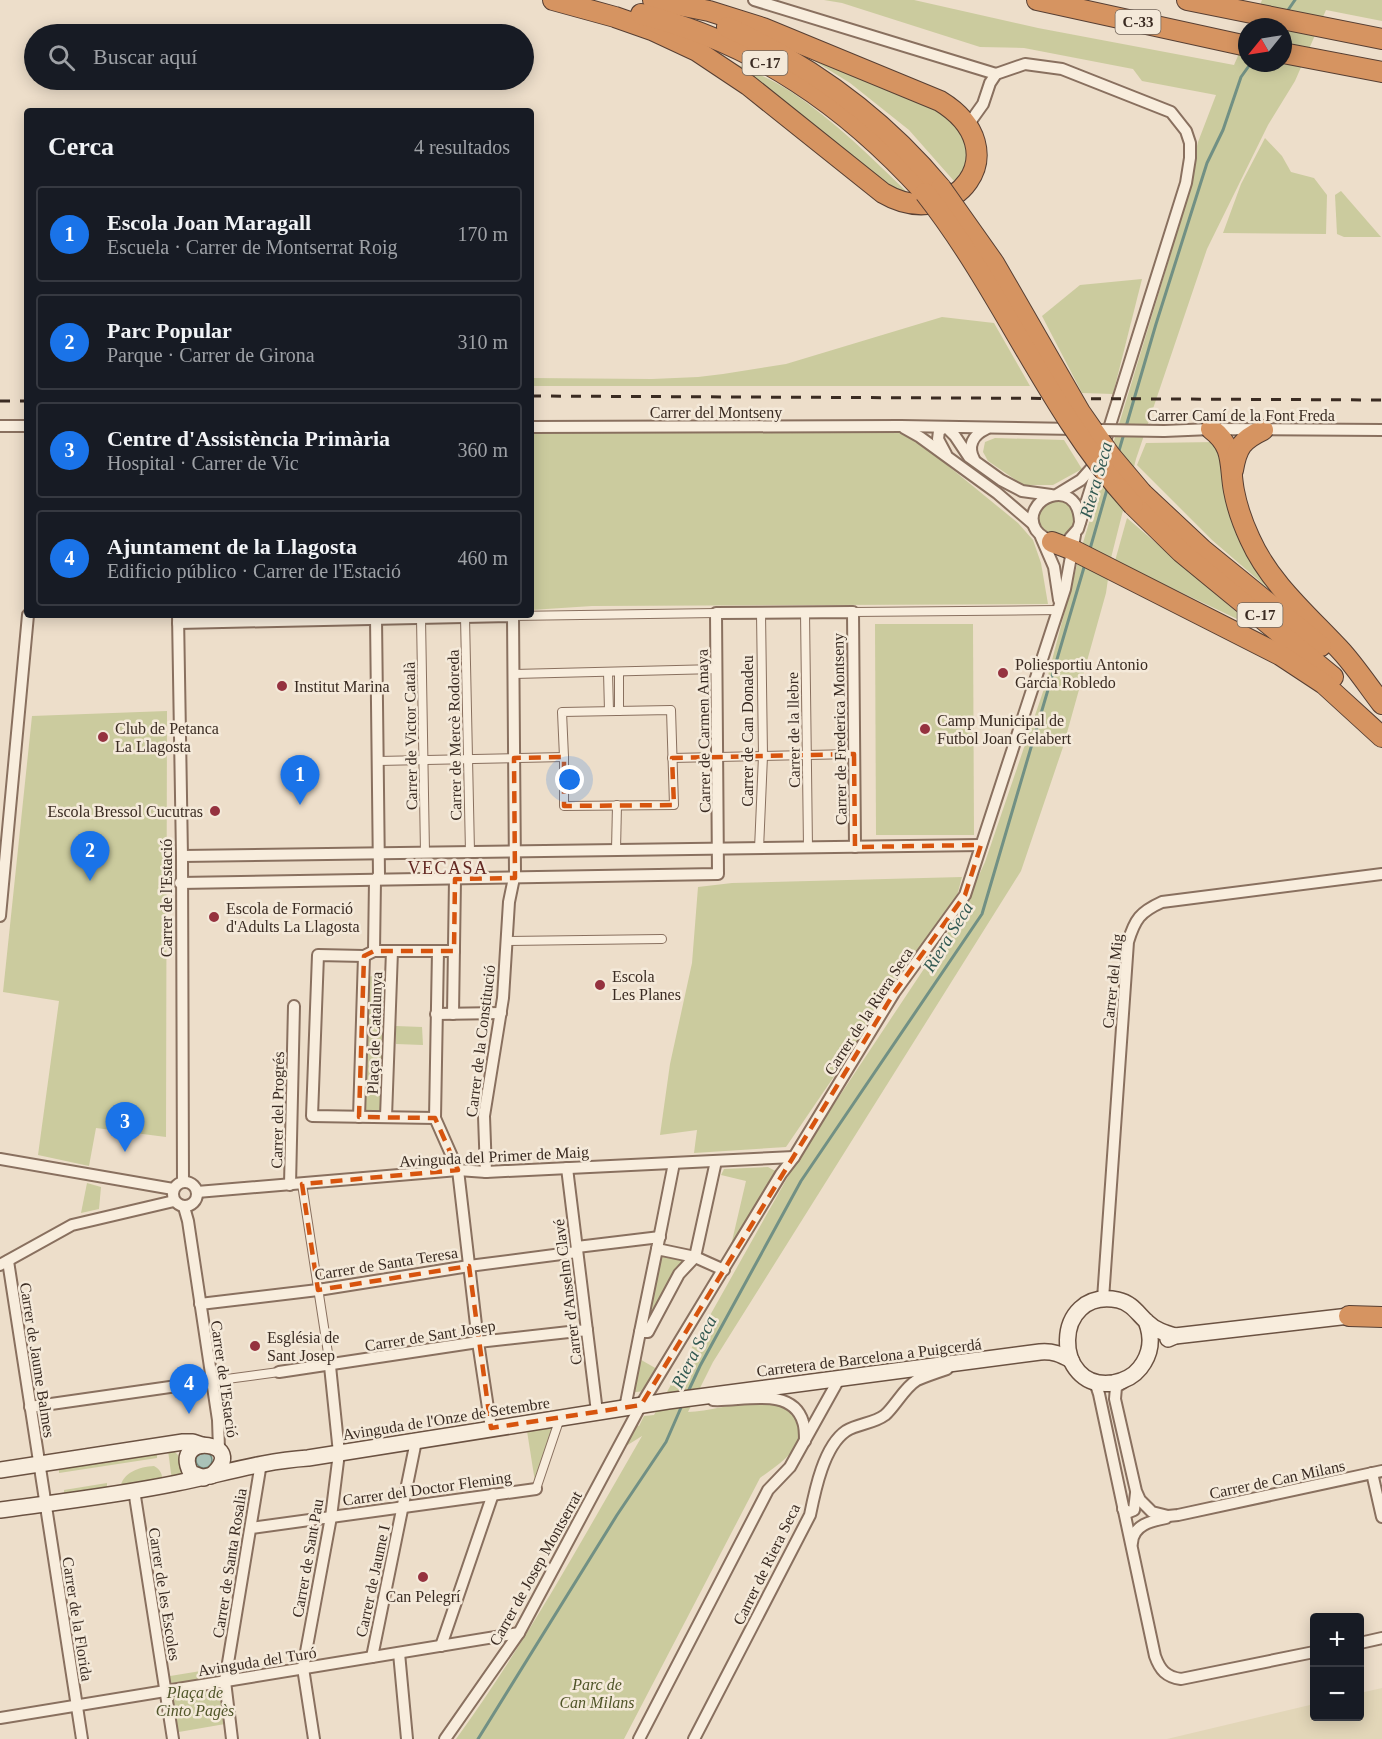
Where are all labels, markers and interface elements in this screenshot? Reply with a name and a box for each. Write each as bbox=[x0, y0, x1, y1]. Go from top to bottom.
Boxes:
road number: C-33 bbox=[1116, 10, 1160, 34]
north arrow bbox=[1238, 18, 1292, 72]
search box bbox=[24, 24, 534, 90]
icon: search bbox=[45, 41, 78, 74]
text: Buscar aquí bbox=[93, 44, 197, 69]
road number: C-17 bbox=[742, 51, 788, 75]
text: Cerca bbox=[48, 132, 114, 161]
text: 4 resultados bbox=[414, 136, 510, 158]
text: Escola Joan Maragall bbox=[107, 210, 311, 235]
text: 1 bbox=[65, 223, 75, 245]
text: 170 m bbox=[457, 223, 508, 245]
text: Escuela · Carrer de Montserrat Roig bbox=[107, 236, 397, 258]
text: Parc Popular bbox=[107, 318, 232, 343]
text: 2 bbox=[65, 331, 75, 353]
text: 310 m bbox=[457, 331, 508, 353]
text: Parque · Carrer de Girona bbox=[107, 344, 315, 366]
street label: Carrer del Montseny bbox=[650, 404, 782, 422]
street label: Carrer Camí de la Font Freda bbox=[1147, 407, 1335, 424]
text: Centre d'Assistència Primària bbox=[107, 426, 390, 451]
text: 3 bbox=[65, 439, 75, 461]
text: 360 m bbox=[457, 439, 508, 461]
water label: Riera Seca bbox=[1075, 440, 1116, 521]
text: Hospital · Carrer de Vic bbox=[107, 452, 299, 474]
text: Ajuntament de la Llagosta bbox=[107, 534, 357, 559]
text: 4 bbox=[65, 547, 75, 569]
text: 460 m bbox=[457, 547, 508, 569]
text: Edificio público · Carrer de l'Estació bbox=[107, 560, 401, 582]
road number: C-17 bbox=[1238, 603, 1282, 627]
street label: Carrer de Frederica Montseny bbox=[829, 633, 851, 825]
street label: Carrer de Mercè Rodoreda bbox=[445, 649, 464, 821]
street label: Carrer de Carmen Amaya bbox=[694, 649, 714, 813]
street label: Carrer de Can Donadeu bbox=[739, 655, 756, 807]
place label: Poliesportiu Antonio Garcia Robledo bbox=[1015, 656, 1148, 691]
street label: Carrer de Victor Català bbox=[401, 662, 420, 810]
marker: Poliesportiu Antonio Garcia Robledo bbox=[996, 666, 1010, 680]
street label: Carrer de la llebre bbox=[784, 672, 803, 788]
place label: Institut Marina bbox=[294, 678, 390, 695]
marker: Institut Marina bbox=[275, 679, 289, 693]
place label: Camp Municipal de Futbol Joan Gelabert bbox=[937, 712, 1072, 747]
place label: Club de Petanca La Llagosta bbox=[115, 720, 219, 756]
marker: Camp Municipal de Futbol Joan Gelabert bbox=[918, 722, 932, 736]
marker: Club de Petanca La Llagosta bbox=[96, 730, 110, 744]
pin: 1 bbox=[280, 756, 320, 805]
your location bbox=[555, 765, 584, 794]
place label: Escola Bressol Cucutras bbox=[47, 803, 203, 820]
marker: Escola Bressol Cucutras bbox=[208, 804, 222, 818]
pin: 2 bbox=[70, 832, 110, 881]
street label: Carrer de l'Estació bbox=[158, 839, 175, 957]
district label: VECASA bbox=[407, 858, 489, 878]
water label: Riera Seca bbox=[918, 898, 977, 976]
place label: Escola de Formació d'Adults La Llagosta bbox=[226, 900, 360, 936]
marker: Escola de Formació d'Adults La Llagosta bbox=[207, 910, 221, 924]
street label: Carrer del Mig bbox=[1099, 933, 1127, 1029]
street label: Carrer de la Riera Seca bbox=[821, 944, 916, 1078]
street label: Carrer de la Constitució bbox=[463, 964, 498, 1118]
place label: Escola Les Planes bbox=[612, 968, 681, 1003]
street label: Plaça de Catalunya bbox=[364, 971, 386, 1095]
marker: Escola Les Planes bbox=[593, 978, 607, 992]
street label: Carrer del Progrés bbox=[268, 1051, 288, 1169]
pin: 3 bbox=[106, 1102, 144, 1152]
street label: Avinguda del Primer de Maig bbox=[399, 1143, 589, 1171]
street label: Carrer d'Anselm Clavé bbox=[550, 1218, 585, 1366]
street label: Carrer de Santa Teresa bbox=[313, 1244, 459, 1283]
street label: Carrer de Jaume Balmes bbox=[17, 1281, 58, 1439]
water label: Riera Seca bbox=[667, 1313, 721, 1392]
street label: Carrer de Sant Josep bbox=[364, 1317, 497, 1355]
street label: Carrer de l'Estació bbox=[208, 1319, 241, 1439]
place label: Església de Sant Josep bbox=[267, 1329, 339, 1365]
street label: Carretera de Barcelona a Puigcerdá bbox=[756, 1335, 983, 1381]
marker: Església de Sant Josep bbox=[248, 1339, 262, 1353]
pin: 4 bbox=[170, 1364, 208, 1414]
street label: Avinguda de l'Onze de Setembre bbox=[341, 1394, 551, 1444]
street label: Carrer de Can Milans bbox=[1208, 1457, 1346, 1502]
street label: Carrer del Doctor Fleming bbox=[342, 1468, 513, 1510]
street label: Carrer de Santa Rosalia bbox=[209, 1487, 250, 1639]
street label: Carrer de Josep Montserrat bbox=[486, 1488, 586, 1649]
street label: Carrer de Sant Pau bbox=[289, 1497, 326, 1619]
street label: Carrer de Riera Seca bbox=[730, 1501, 803, 1628]
street label: Carrer de Jaume I bbox=[352, 1523, 393, 1639]
street label: Carrer de les Escoles bbox=[146, 1526, 183, 1662]
street label: Carrer de la Florida bbox=[59, 1556, 96, 1683]
marker: Can Pelegrí bbox=[416, 1570, 430, 1584]
place label: Can Pelegrí bbox=[385, 1588, 461, 1606]
map controls bbox=[1310, 1613, 1364, 1721]
button: + bbox=[1310, 1613, 1364, 1667]
street label: Avinguda del Turó bbox=[197, 1644, 318, 1680]
button: − bbox=[1310, 1667, 1364, 1721]
park label: Parc de Can Milans bbox=[559, 1676, 635, 1711]
park label: Plaça de Cinto Pagès bbox=[156, 1684, 234, 1720]

